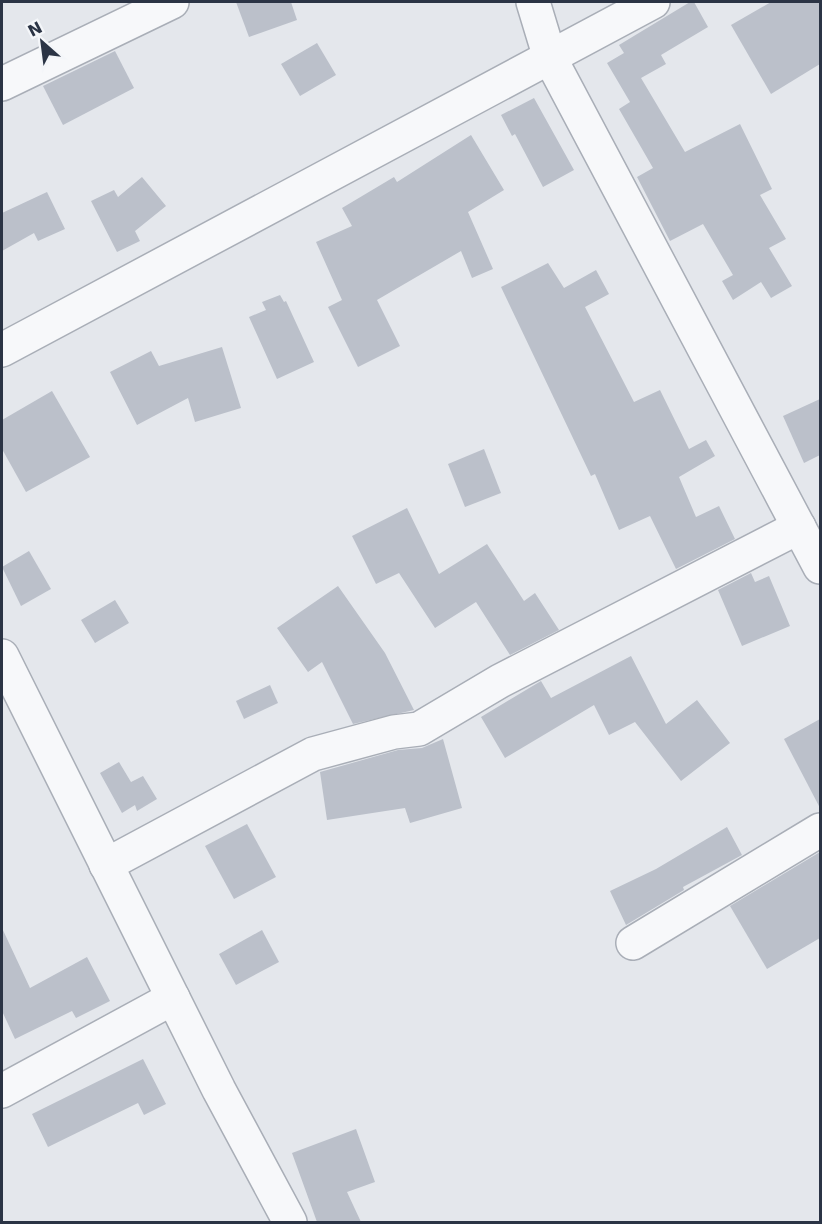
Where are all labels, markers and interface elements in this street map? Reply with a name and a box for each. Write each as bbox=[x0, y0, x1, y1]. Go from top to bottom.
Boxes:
north arrow bbox=[12, 12, 72, 72]
text: N bbox=[25, 18, 46, 41]

